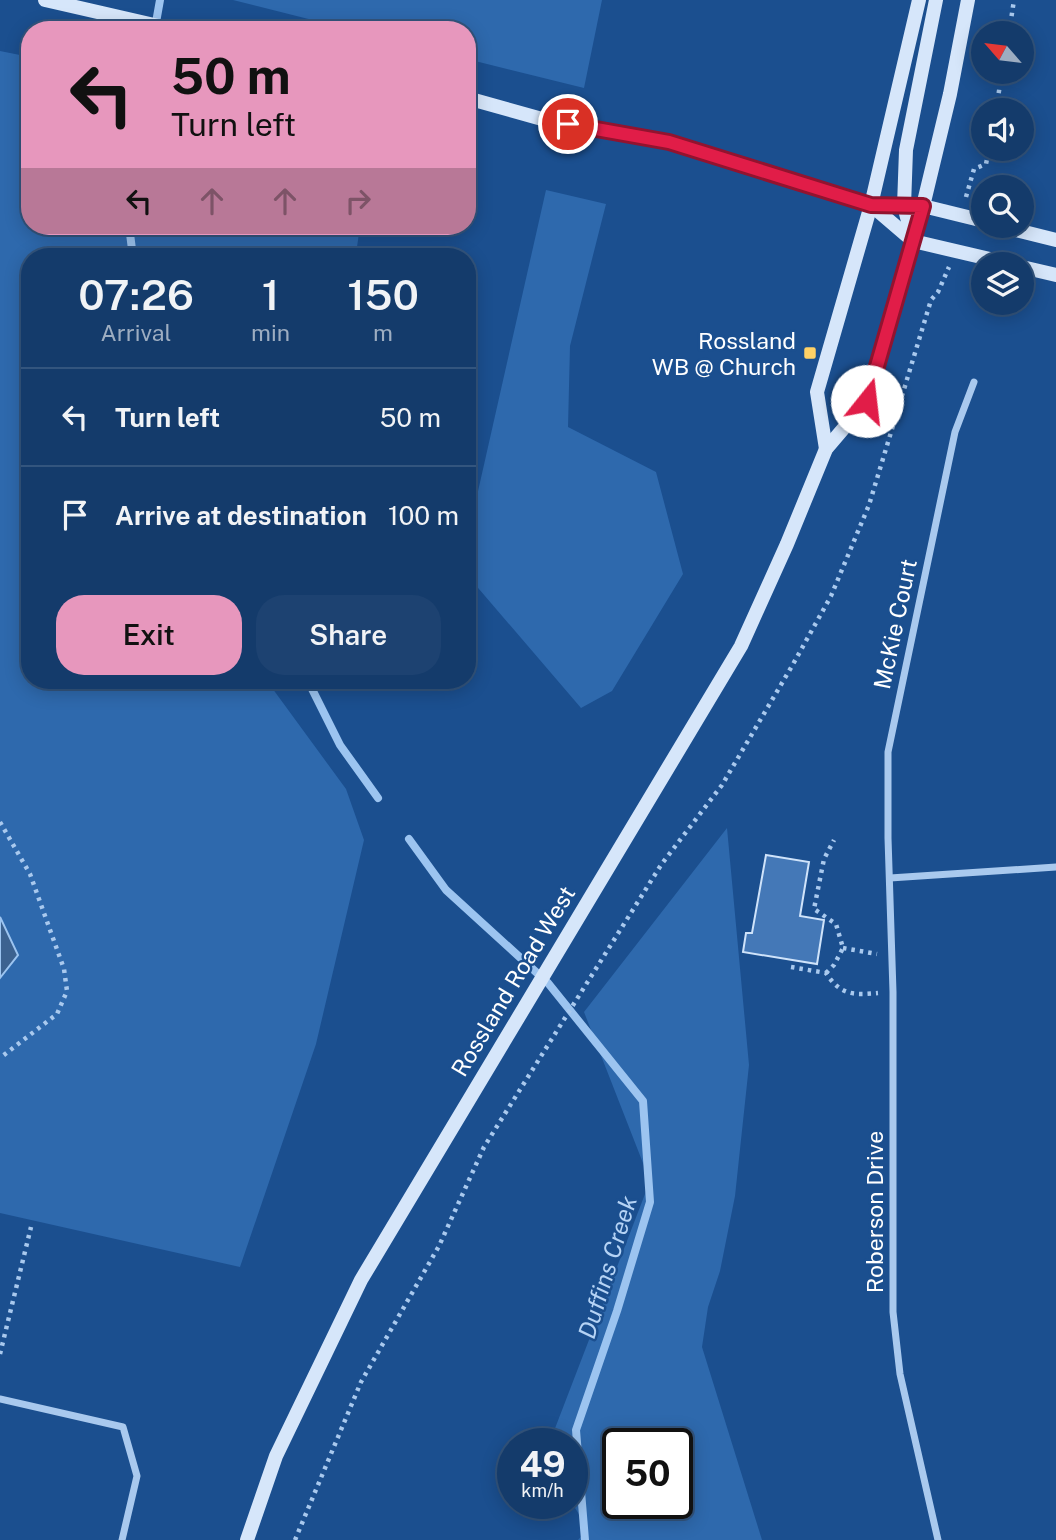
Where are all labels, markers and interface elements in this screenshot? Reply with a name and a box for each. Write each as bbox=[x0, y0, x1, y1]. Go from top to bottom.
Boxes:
north arrow bbox=[971, 21, 1034, 84]
map controls bbox=[971, 21, 1034, 315]
text: 50 m bbox=[171, 47, 291, 105]
icon: left bbox=[56, 49, 147, 140]
pin bbox=[538, 94, 598, 154]
button: sound bbox=[971, 98, 1034, 161]
icon: arrive bbox=[549, 105, 587, 143]
text: Turn left bbox=[171, 106, 296, 143]
button: search bbox=[971, 175, 1034, 238]
icon: left bbox=[120, 182, 158, 220]
icon: ahead bbox=[193, 182, 231, 220]
icon: ahead bbox=[266, 182, 304, 220]
icon: right bbox=[339, 182, 377, 220]
button: layers bbox=[971, 252, 1034, 315]
text: 07:26 bbox=[78, 270, 194, 319]
text: 1 bbox=[262, 270, 279, 319]
text: 150 bbox=[347, 270, 419, 319]
text: Arrival bbox=[101, 319, 172, 346]
text: min bbox=[251, 319, 290, 346]
text: m bbox=[373, 319, 393, 346]
place label: Rossland WB @ Church bbox=[652, 327, 796, 380]
marker: Rossland WB @ Church bbox=[802, 345, 818, 361]
position arrow bbox=[830, 364, 904, 438]
icon: left bbox=[56, 398, 94, 436]
text: Turn left bbox=[115, 402, 220, 433]
text: 50 m bbox=[380, 402, 441, 433]
icon: arrive bbox=[56, 496, 94, 534]
text: Arrive at destination bbox=[115, 500, 367, 531]
text: 100 m bbox=[388, 500, 459, 531]
street label: McKie Court bbox=[868, 556, 922, 692]
button: Exit bbox=[56, 595, 242, 675]
button: Share bbox=[256, 595, 441, 675]
street label: Rossland Road West bbox=[445, 881, 581, 1081]
street label: Roberson Drive bbox=[861, 1131, 888, 1293]
water label: Duffins Creek bbox=[572, 1192, 642, 1342]
speed limit sign: 50 bbox=[602, 1428, 693, 1519]
text: 49 bbox=[519, 1444, 566, 1485]
text: km/h bbox=[521, 1480, 564, 1501]

